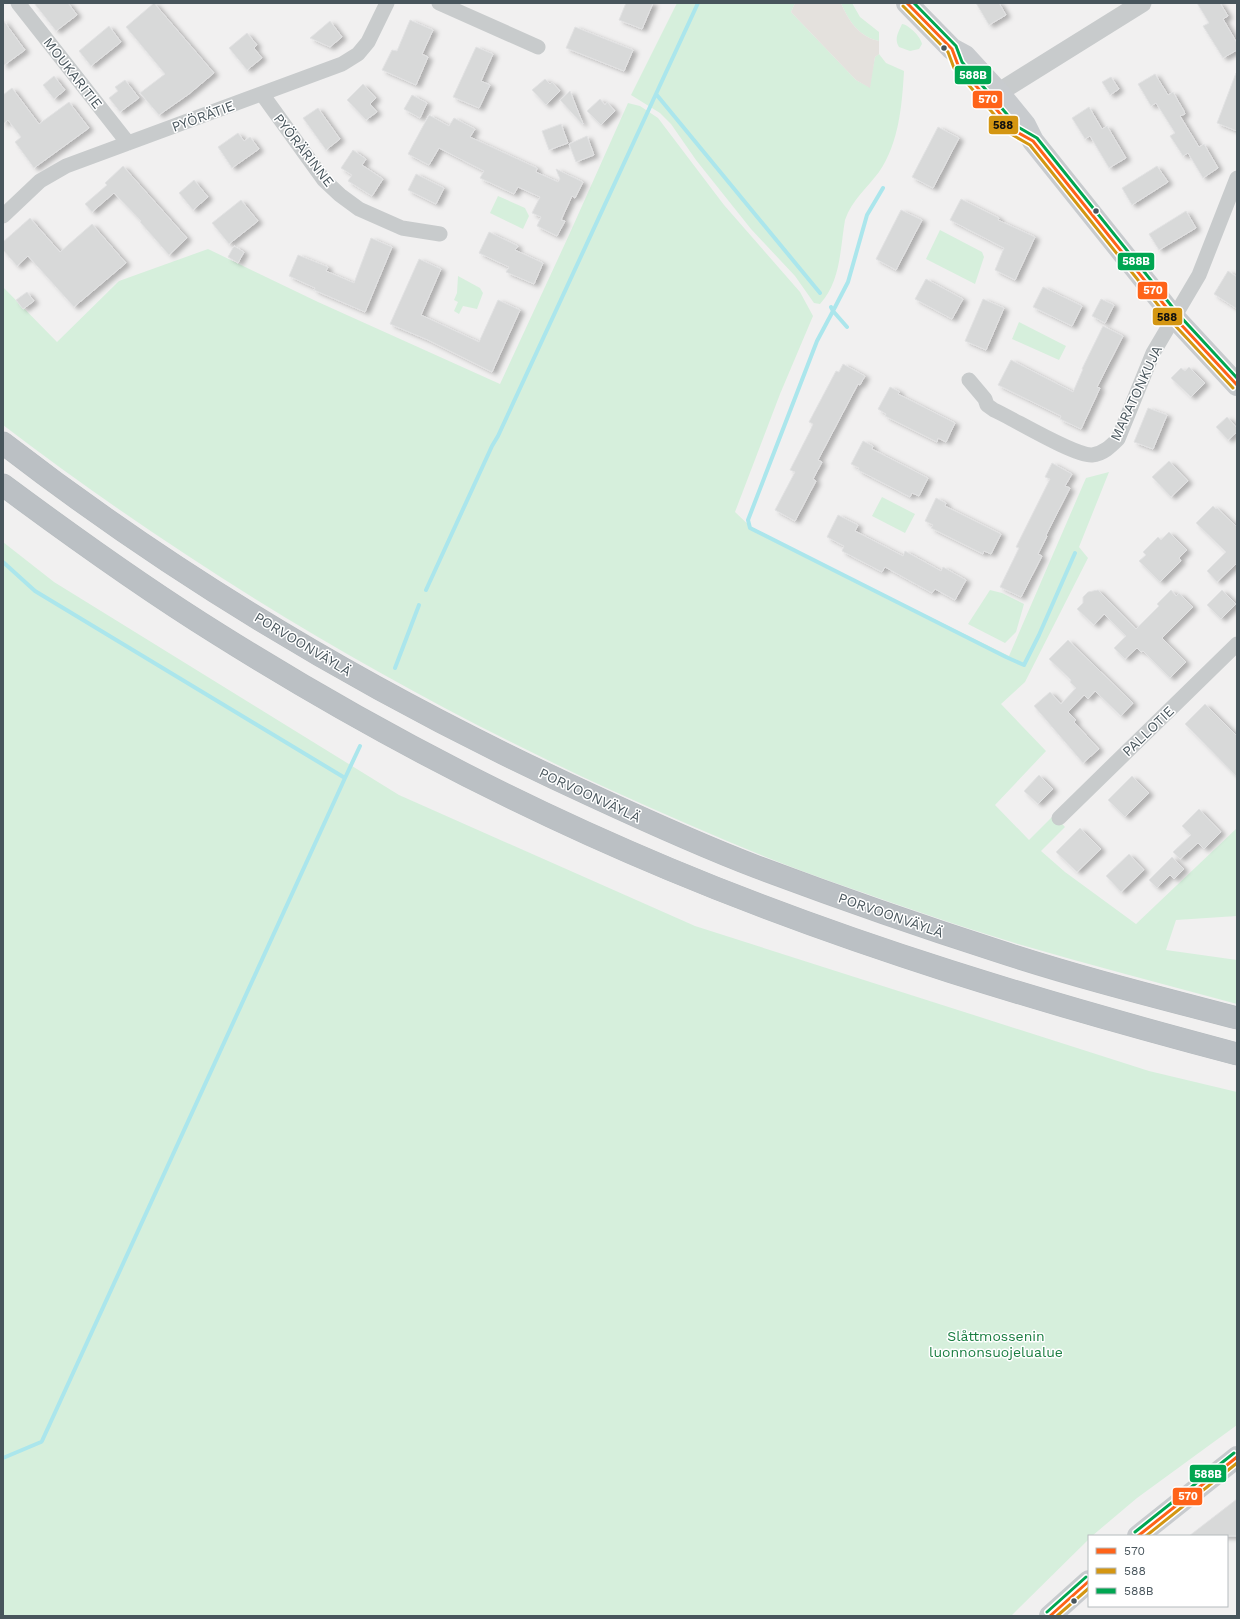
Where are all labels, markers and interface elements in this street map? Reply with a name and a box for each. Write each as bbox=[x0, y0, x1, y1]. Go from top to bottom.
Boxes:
street label: MOUKARITIE bbox=[40, 34, 106, 112]
unlabelled marker bbox=[939, 43, 949, 53]
line badge: 588B bbox=[954, 65, 992, 85]
text: 588B bbox=[959, 69, 987, 82]
line badge: 570 bbox=[972, 90, 1003, 109]
text: 570 bbox=[978, 93, 998, 106]
street label: PYÖRÄTIE bbox=[170, 97, 237, 135]
street label: PYÖRÄRINNE bbox=[271, 110, 337, 190]
line badge: 588 bbox=[988, 115, 1019, 135]
text: 588 bbox=[993, 119, 1013, 132]
unlabelled marker bbox=[1091, 206, 1101, 216]
line badge: 588B bbox=[1117, 252, 1155, 271]
text: 588B bbox=[1122, 255, 1150, 268]
line badge: 570 bbox=[1137, 281, 1168, 300]
text: 570 bbox=[1143, 284, 1163, 297]
line badge: 588 bbox=[1152, 307, 1183, 326]
text: 588 bbox=[1157, 311, 1177, 324]
street label: MARATONKUJA bbox=[1107, 343, 1165, 443]
street label: PORVOONVÄYLÄ bbox=[252, 609, 354, 679]
street label: PALLOTIE bbox=[1119, 703, 1177, 759]
street label: PORVOONVÄYLÄ bbox=[537, 764, 643, 826]
street label: PORVOONVÄYLÄ bbox=[836, 890, 946, 940]
park label: Slåttmossenin luonnonsuojelualue bbox=[929, 1328, 1063, 1360]
line badge: 588B bbox=[1189, 1464, 1227, 1483]
text: 588B bbox=[1194, 1468, 1222, 1481]
line badge: 570 bbox=[1172, 1487, 1203, 1506]
text: 570 bbox=[1178, 1490, 1198, 1503]
legend bbox=[1088, 1535, 1228, 1607]
text: 570 bbox=[1124, 1544, 1145, 1558]
text: 588 bbox=[1124, 1564, 1146, 1578]
text: 588B bbox=[1124, 1584, 1154, 1598]
unlabelled marker bbox=[1069, 1596, 1079, 1606]

